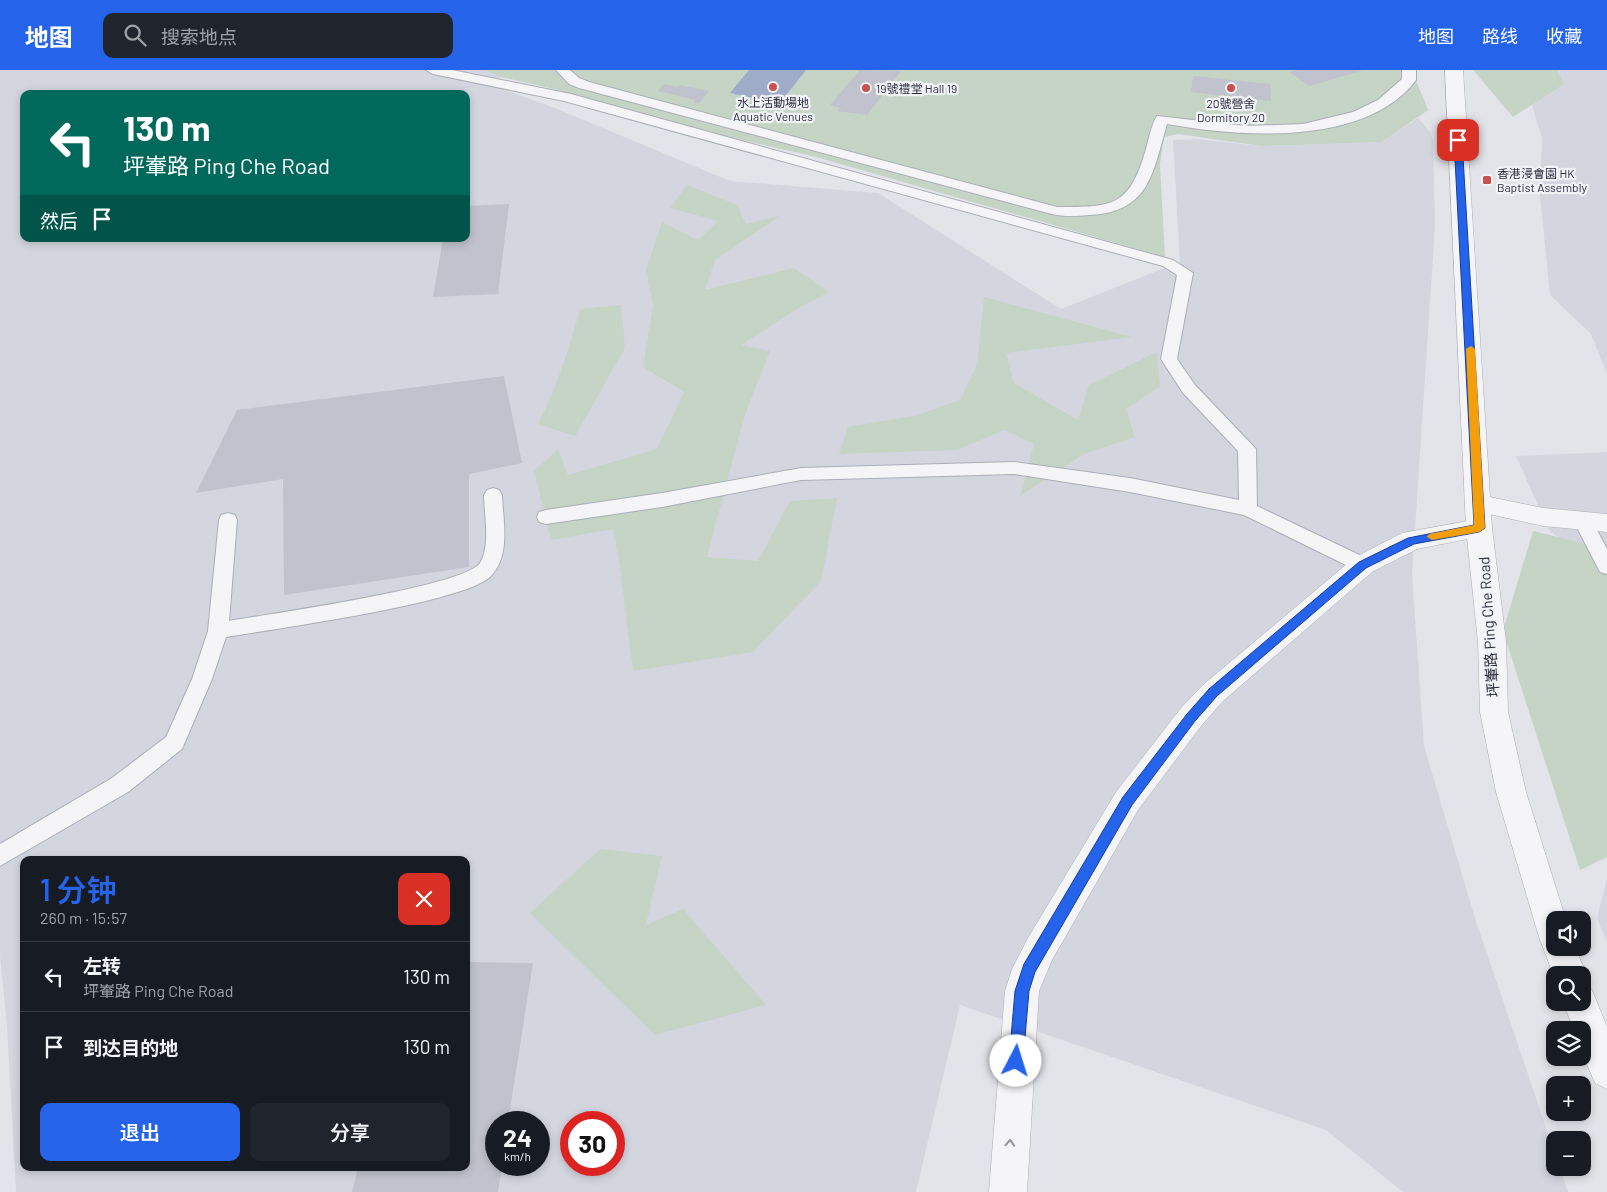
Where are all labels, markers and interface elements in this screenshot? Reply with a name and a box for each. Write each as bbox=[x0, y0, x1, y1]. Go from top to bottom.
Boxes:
search box bbox=[103, 13, 453, 58]
icon: search bbox=[121, 21, 149, 49]
text: 地图 bbox=[25, 22, 73, 51]
text: 搜索地点 bbox=[161, 25, 237, 48]
text: 地图 bbox=[1418, 25, 1454, 47]
text: 路线 bbox=[1482, 25, 1518, 47]
text: 收藏 bbox=[1546, 25, 1582, 47]
marker: 水上活動場地 Aquatic Venues bbox=[767, 81, 779, 93]
place label: 19號禮堂 Hall 19 bbox=[876, 81, 957, 95]
marker: 19號禮堂 Hall 19 bbox=[860, 82, 872, 94]
marker: 20號營舍 Dormitory 20 bbox=[1225, 82, 1237, 94]
place label: 水上活動場地 Aquatic Venues bbox=[733, 95, 813, 123]
place label: 20號營舍 Dormitory 20 bbox=[1197, 96, 1265, 124]
text: 130 m bbox=[123, 106, 210, 148]
icon: left bbox=[40, 110, 105, 175]
pin bbox=[1437, 119, 1479, 161]
icon: arrive bbox=[1444, 126, 1472, 154]
text: 坪輋路 Ping Che Road bbox=[123, 152, 330, 178]
place label: 香港浸會園 HK Baptist Assembly bbox=[1497, 166, 1587, 194]
marker: 香港浸會園 HK Baptist Assembly bbox=[1481, 174, 1493, 186]
icon: arrive bbox=[88, 205, 116, 233]
text: 然后 bbox=[40, 209, 78, 232]
street label: 坪輋路 Ping Che Road bbox=[1474, 556, 1502, 698]
text: 1 分钟 bbox=[40, 871, 117, 907]
button: close bbox=[398, 873, 450, 925]
text: 260 m · 15:57 bbox=[40, 908, 127, 927]
map controls bbox=[1546, 911, 1591, 1176]
button: sound bbox=[1546, 911, 1591, 956]
text: 左转 bbox=[83, 954, 121, 977]
icon: left bbox=[40, 963, 68, 991]
text: 130 m bbox=[403, 965, 450, 988]
button: search bbox=[1546, 966, 1591, 1011]
text: 坪輋路 Ping Che Road bbox=[83, 981, 233, 1000]
button: layers bbox=[1546, 1021, 1591, 1066]
icon: arrive bbox=[40, 1033, 68, 1061]
position arrow bbox=[989, 1034, 1041, 1086]
text: 130 m bbox=[403, 1035, 450, 1058]
text: 到达目的地 bbox=[83, 1036, 178, 1059]
button: + bbox=[1546, 1076, 1591, 1121]
button: 退出 bbox=[40, 1103, 240, 1161]
button: 分享 bbox=[250, 1103, 450, 1161]
speed limit sign: 30 bbox=[560, 1111, 625, 1176]
text: 24 bbox=[503, 1122, 532, 1152]
button: − bbox=[1546, 1131, 1591, 1176]
one-way arrow bbox=[1005, 1139, 1016, 1147]
text: km/h bbox=[504, 1149, 531, 1163]

